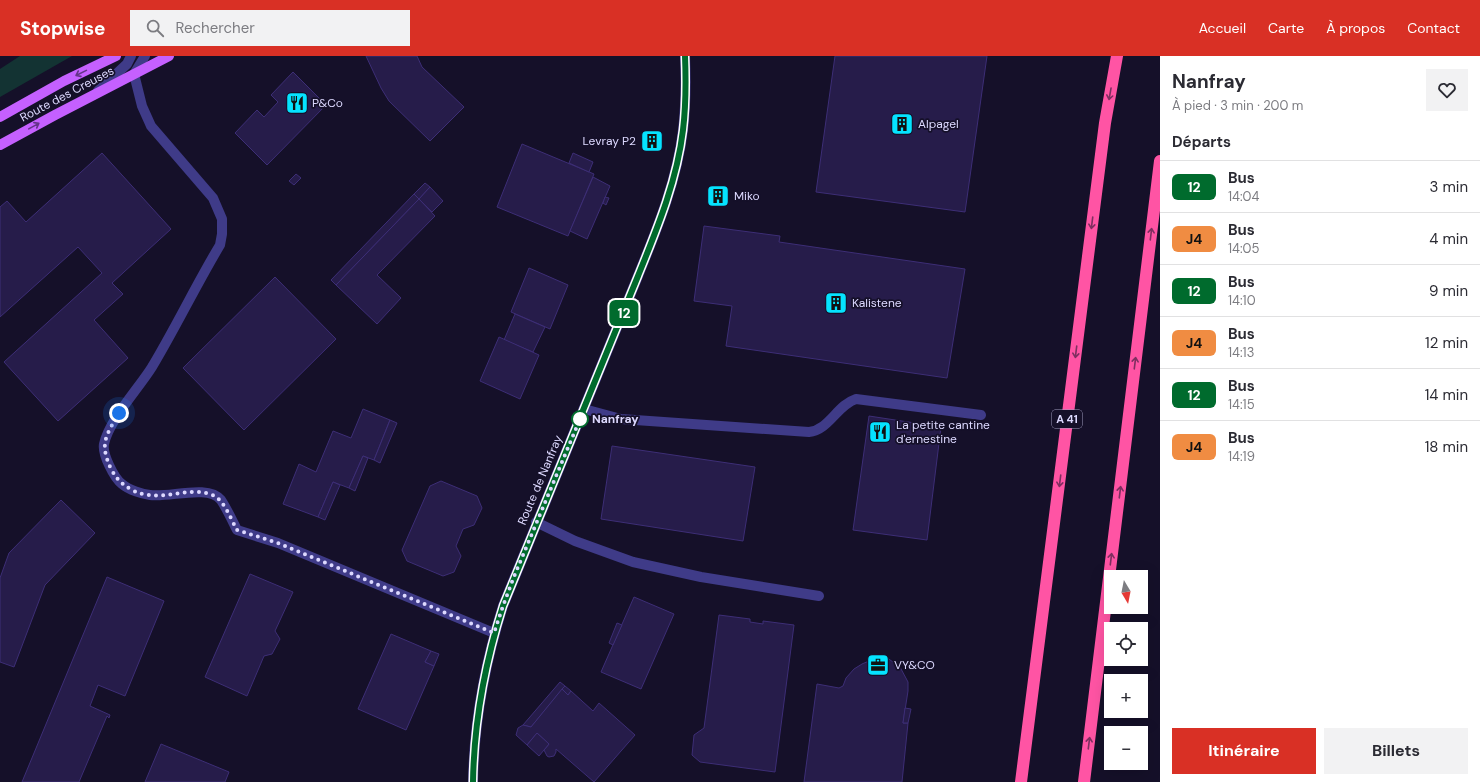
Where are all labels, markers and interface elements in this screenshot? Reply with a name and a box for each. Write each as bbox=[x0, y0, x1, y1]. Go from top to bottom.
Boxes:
search box bbox=[130, 10, 410, 46]
text: Stopwise bbox=[20, 16, 106, 41]
icon: search bbox=[144, 17, 166, 39]
text: Rechercher bbox=[176, 18, 255, 38]
text: Accueil bbox=[1199, 19, 1246, 37]
text: Carte bbox=[1268, 19, 1304, 37]
text: À propos bbox=[1326, 19, 1385, 37]
text: Contact bbox=[1407, 19, 1460, 37]
street label: Route des Creuses bbox=[17, 62, 117, 126]
text: Nanfray bbox=[1172, 69, 1246, 94]
button: heart bbox=[1426, 69, 1468, 111]
one-way arrow bbox=[75, 70, 87, 77]
one-way arrow bbox=[1106, 88, 1114, 101]
restaurant icon: P&Co bbox=[284, 90, 310, 116]
place label: P&Co bbox=[312, 95, 343, 111]
text: À pied · 3 min · 200 m bbox=[1172, 97, 1303, 114]
building icon: Alpagel bbox=[889, 111, 915, 137]
place label: Alpagel bbox=[918, 116, 959, 132]
one-way arrow bbox=[28, 122, 40, 130]
building icon: Levray P2 bbox=[639, 128, 665, 154]
text: Départs bbox=[1172, 132, 1231, 152]
place label: Levray P2 bbox=[583, 133, 636, 149]
text: Bus bbox=[1228, 168, 1255, 188]
text: 3 min bbox=[1430, 177, 1468, 197]
text: 12 bbox=[1187, 178, 1201, 196]
building icon: Miko bbox=[705, 183, 731, 209]
place label: Miko bbox=[734, 188, 760, 204]
text: 14:04 bbox=[1228, 188, 1259, 205]
one-way arrow bbox=[1088, 216, 1096, 229]
text: Bus bbox=[1228, 220, 1255, 240]
one-way arrow bbox=[1147, 228, 1155, 241]
text: 4 min bbox=[1429, 229, 1468, 249]
text: J4 bbox=[1186, 230, 1202, 248]
text: 14:05 bbox=[1228, 240, 1259, 257]
text: Bus bbox=[1228, 272, 1255, 292]
text: 9 min bbox=[1429, 281, 1468, 301]
text: 12 bbox=[1187, 282, 1201, 300]
building icon: Kalistene bbox=[823, 290, 849, 316]
text: 14:10 bbox=[1228, 292, 1256, 309]
place label: Kalistene bbox=[852, 295, 902, 311]
line badge: 12 bbox=[606, 300, 642, 326]
text: 12 bbox=[617, 304, 631, 322]
text: Bus bbox=[1228, 324, 1255, 344]
text: 12 min bbox=[1425, 333, 1468, 353]
text: J4 bbox=[1186, 334, 1202, 352]
text: 14:13 bbox=[1228, 344, 1254, 361]
one-way arrow bbox=[1072, 345, 1080, 358]
one-way arrow bbox=[1131, 357, 1139, 370]
text: Bus bbox=[1228, 376, 1255, 396]
text: 14 min bbox=[1425, 385, 1468, 405]
text: 12 bbox=[1187, 386, 1201, 404]
text: 14:15 bbox=[1228, 396, 1255, 413]
your location bbox=[109, 403, 129, 423]
marker: Nanfray bbox=[571, 410, 589, 428]
road number: A 41 bbox=[1052, 410, 1082, 428]
place label: Nanfray bbox=[592, 411, 639, 427]
place label: La petite cantine d'ernestine bbox=[896, 417, 990, 447]
restaurant icon: La petite cantine d'ernestine bbox=[867, 419, 893, 445]
text: Bus bbox=[1228, 428, 1255, 448]
street label: Route de Nanfray bbox=[514, 432, 566, 527]
text: 18 min bbox=[1425, 437, 1468, 457]
text: J4 bbox=[1186, 438, 1202, 456]
text: 14:19 bbox=[1228, 448, 1255, 465]
one-way arrow bbox=[1056, 474, 1063, 487]
one-way arrow bbox=[1116, 486, 1123, 499]
one-way arrow bbox=[1108, 553, 1115, 566]
north arrow bbox=[1104, 570, 1148, 614]
map controls bbox=[1104, 570, 1148, 770]
button: locate bbox=[1104, 622, 1148, 666]
office icon: VY&CO bbox=[865, 652, 891, 678]
place label: VY&CO bbox=[894, 657, 935, 673]
button: + bbox=[1104, 674, 1148, 718]
button: − bbox=[1104, 726, 1148, 770]
button: Itinéraire bbox=[1172, 728, 1316, 774]
button: Billets bbox=[1324, 728, 1468, 774]
one-way arrow bbox=[1085, 737, 1093, 750]

